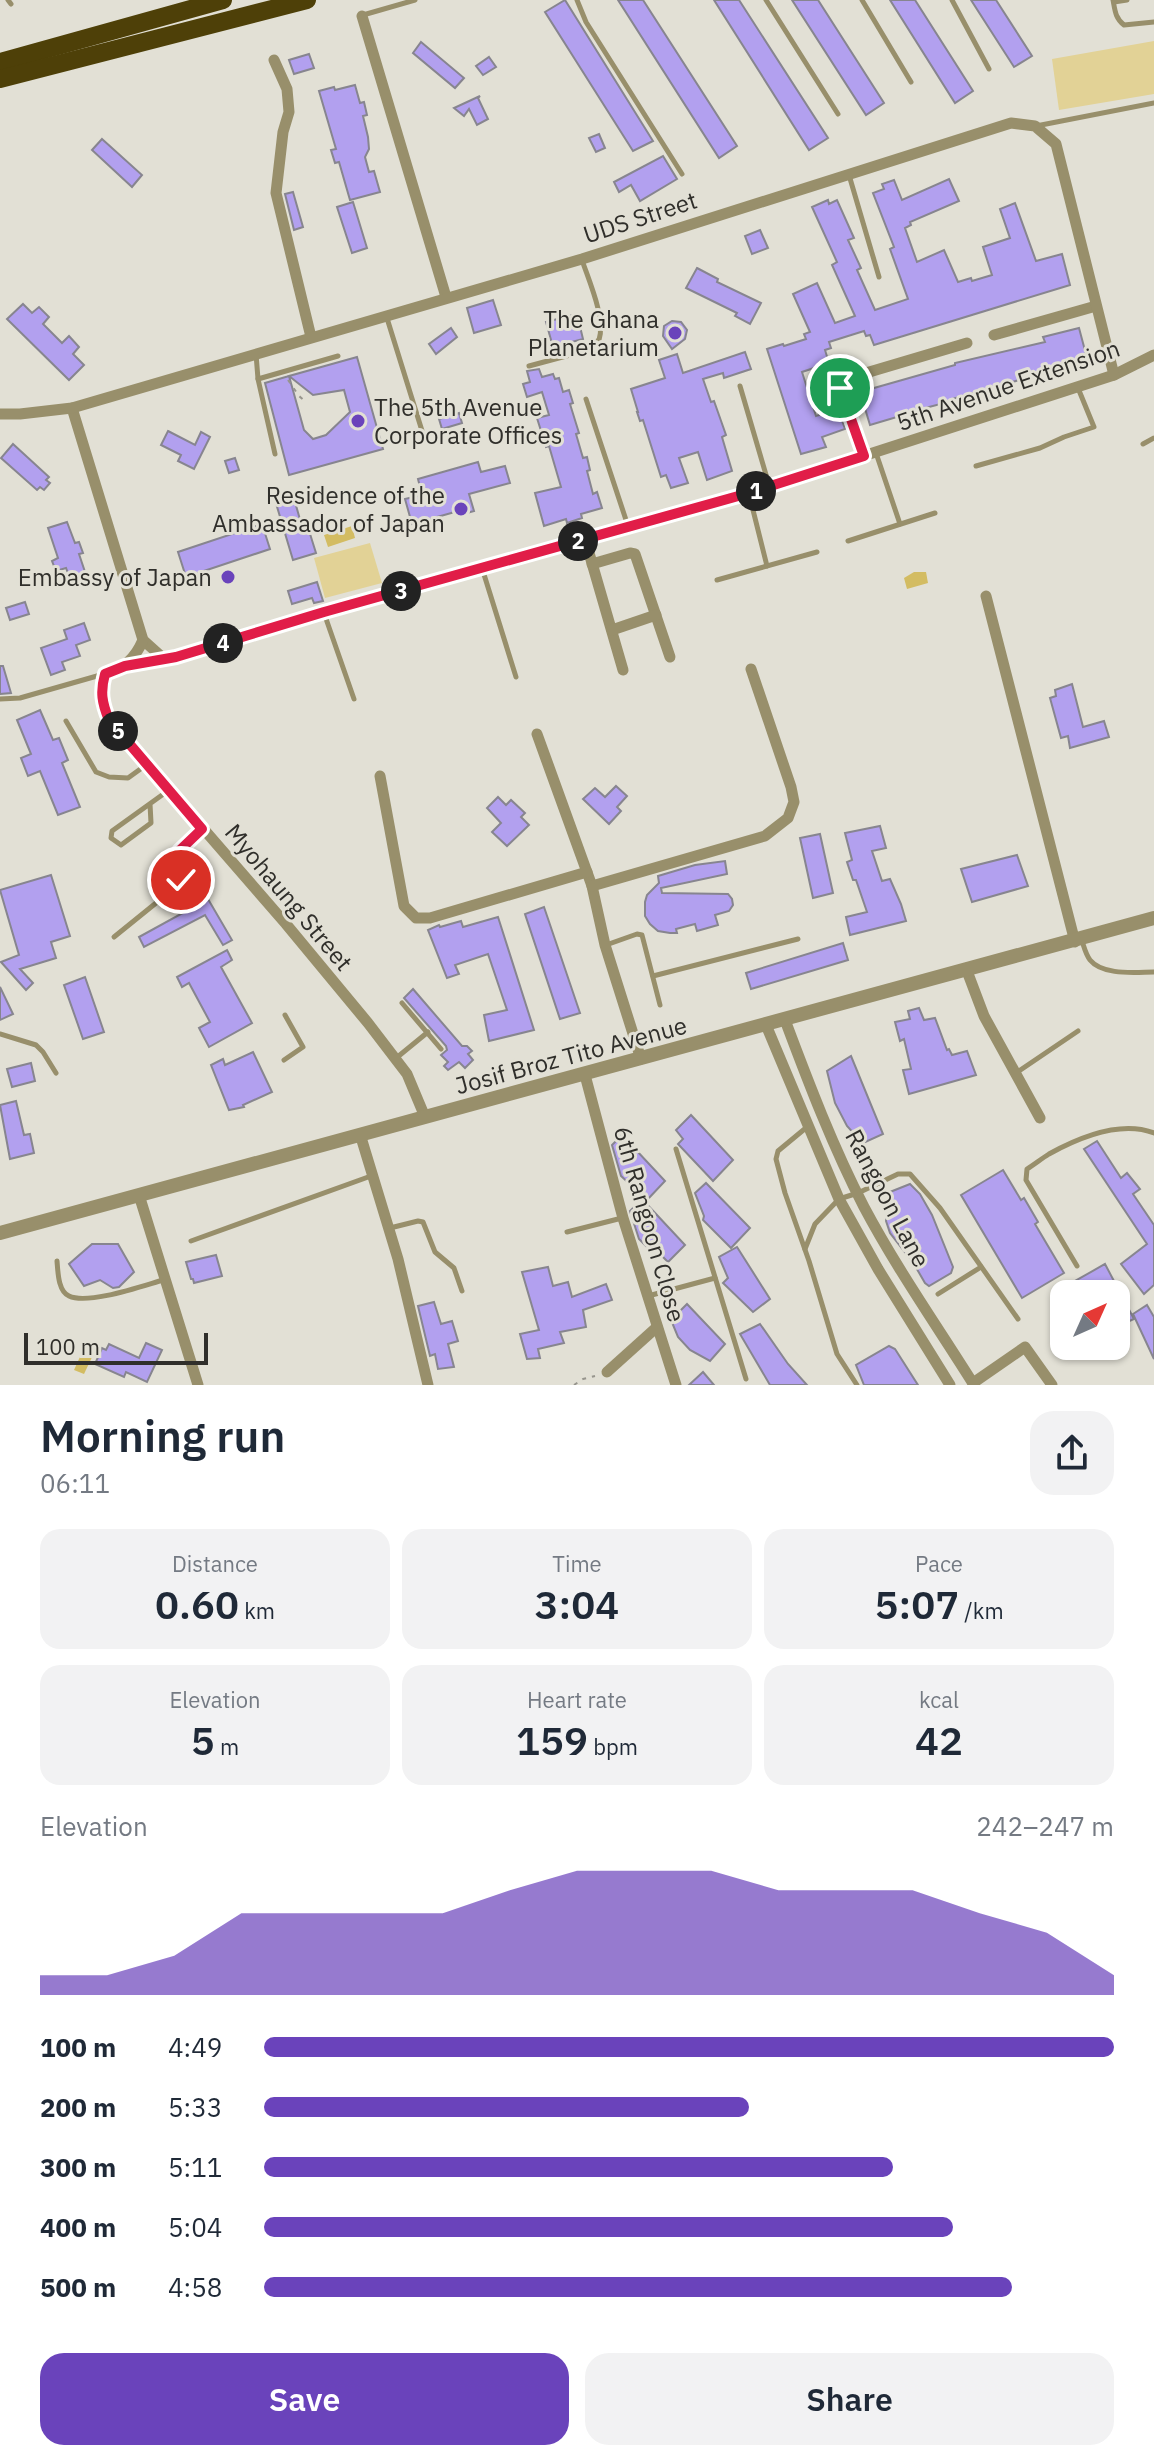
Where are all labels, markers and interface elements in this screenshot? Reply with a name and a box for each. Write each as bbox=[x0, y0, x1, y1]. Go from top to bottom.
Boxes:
street label: UDS Street bbox=[579, 184, 701, 250]
place label: The Ghana Planetarium bbox=[528, 303, 659, 363]
marker: The Ghana Planetarium bbox=[666, 324, 684, 342]
street label: 5th Avenue Extension bbox=[892, 332, 1124, 438]
pin bbox=[806, 354, 874, 422]
icon: arrive bbox=[818, 366, 862, 410]
place label: The 5th Avenue Corporate Offices bbox=[374, 391, 562, 451]
marker: The 5th Avenue Corporate Offices bbox=[349, 412, 367, 430]
pin: 1 bbox=[736, 471, 776, 511]
text: 1 bbox=[749, 476, 763, 505]
place label: Residence of the Ambassador of Japan bbox=[212, 479, 445, 539]
marker: Residence of the Ambassador of Japan bbox=[452, 500, 470, 518]
pin: 2 bbox=[558, 521, 598, 561]
text: 2 bbox=[571, 526, 585, 555]
place label: Embassy of Japan bbox=[18, 561, 212, 593]
marker: Embassy of Japan bbox=[219, 568, 237, 586]
pin: 3 bbox=[381, 571, 421, 611]
text: 3 bbox=[394, 576, 408, 605]
pin: 4 bbox=[203, 623, 243, 663]
text: 4 bbox=[216, 628, 230, 657]
pin: 5 bbox=[98, 711, 138, 751]
text: 5 bbox=[111, 716, 125, 745]
street label: Myohaung Street bbox=[218, 817, 360, 977]
pin bbox=[147, 846, 215, 914]
icon: check bbox=[159, 858, 203, 902]
street label: Josif Broz Tito Avenue bbox=[452, 1009, 690, 1101]
street label: 6th Rangoon Close bbox=[607, 1122, 693, 1326]
street label: Rangoon Lane bbox=[838, 1123, 938, 1273]
north arrow bbox=[1050, 1280, 1130, 1360]
map controls bbox=[1050, 1280, 1130, 1360]
scale bar bbox=[24, 1329, 208, 1365]
text: 100 m bbox=[36, 1332, 100, 1361]
text: Morning run bbox=[40, 1407, 285, 1464]
button: share bbox=[1030, 1411, 1114, 1495]
text: 06:11 bbox=[40, 1466, 110, 1500]
text: Distance bbox=[172, 1549, 258, 1578]
text: Time bbox=[552, 1549, 602, 1578]
text: Pace bbox=[915, 1549, 963, 1578]
text: 0.60 bbox=[155, 1578, 239, 1630]
text: 3:04 bbox=[535, 1578, 619, 1630]
text: 5:07 bbox=[874, 1578, 959, 1630]
text: km bbox=[239, 1596, 275, 1625]
text: /km bbox=[959, 1596, 1004, 1625]
text: Elevation bbox=[169, 1685, 261, 1714]
text: Heart rate bbox=[527, 1685, 627, 1714]
text: kcal bbox=[919, 1685, 959, 1714]
text: 5 bbox=[191, 1714, 215, 1766]
text: 159 bbox=[516, 1714, 588, 1766]
text: 42 bbox=[915, 1714, 963, 1766]
text: m bbox=[215, 1732, 239, 1761]
text: bpm bbox=[588, 1732, 638, 1761]
text: Elevation bbox=[40, 1809, 148, 1843]
text: 242–247 m bbox=[976, 1809, 1114, 1843]
text: 100 m bbox=[40, 2030, 116, 2064]
text: 4:49 bbox=[168, 2030, 222, 2064]
text: 200 m bbox=[40, 2090, 116, 2124]
text: 5:33 bbox=[168, 2090, 222, 2124]
text: 300 m bbox=[40, 2150, 116, 2184]
text: 5:11 bbox=[168, 2150, 222, 2184]
text: 400 m bbox=[40, 2210, 116, 2244]
text: 5:04 bbox=[168, 2210, 222, 2244]
text: 500 m bbox=[40, 2270, 116, 2304]
text: 4:58 bbox=[168, 2270, 222, 2304]
button: Save bbox=[40, 2353, 569, 2445]
button: Share bbox=[585, 2353, 1114, 2445]

